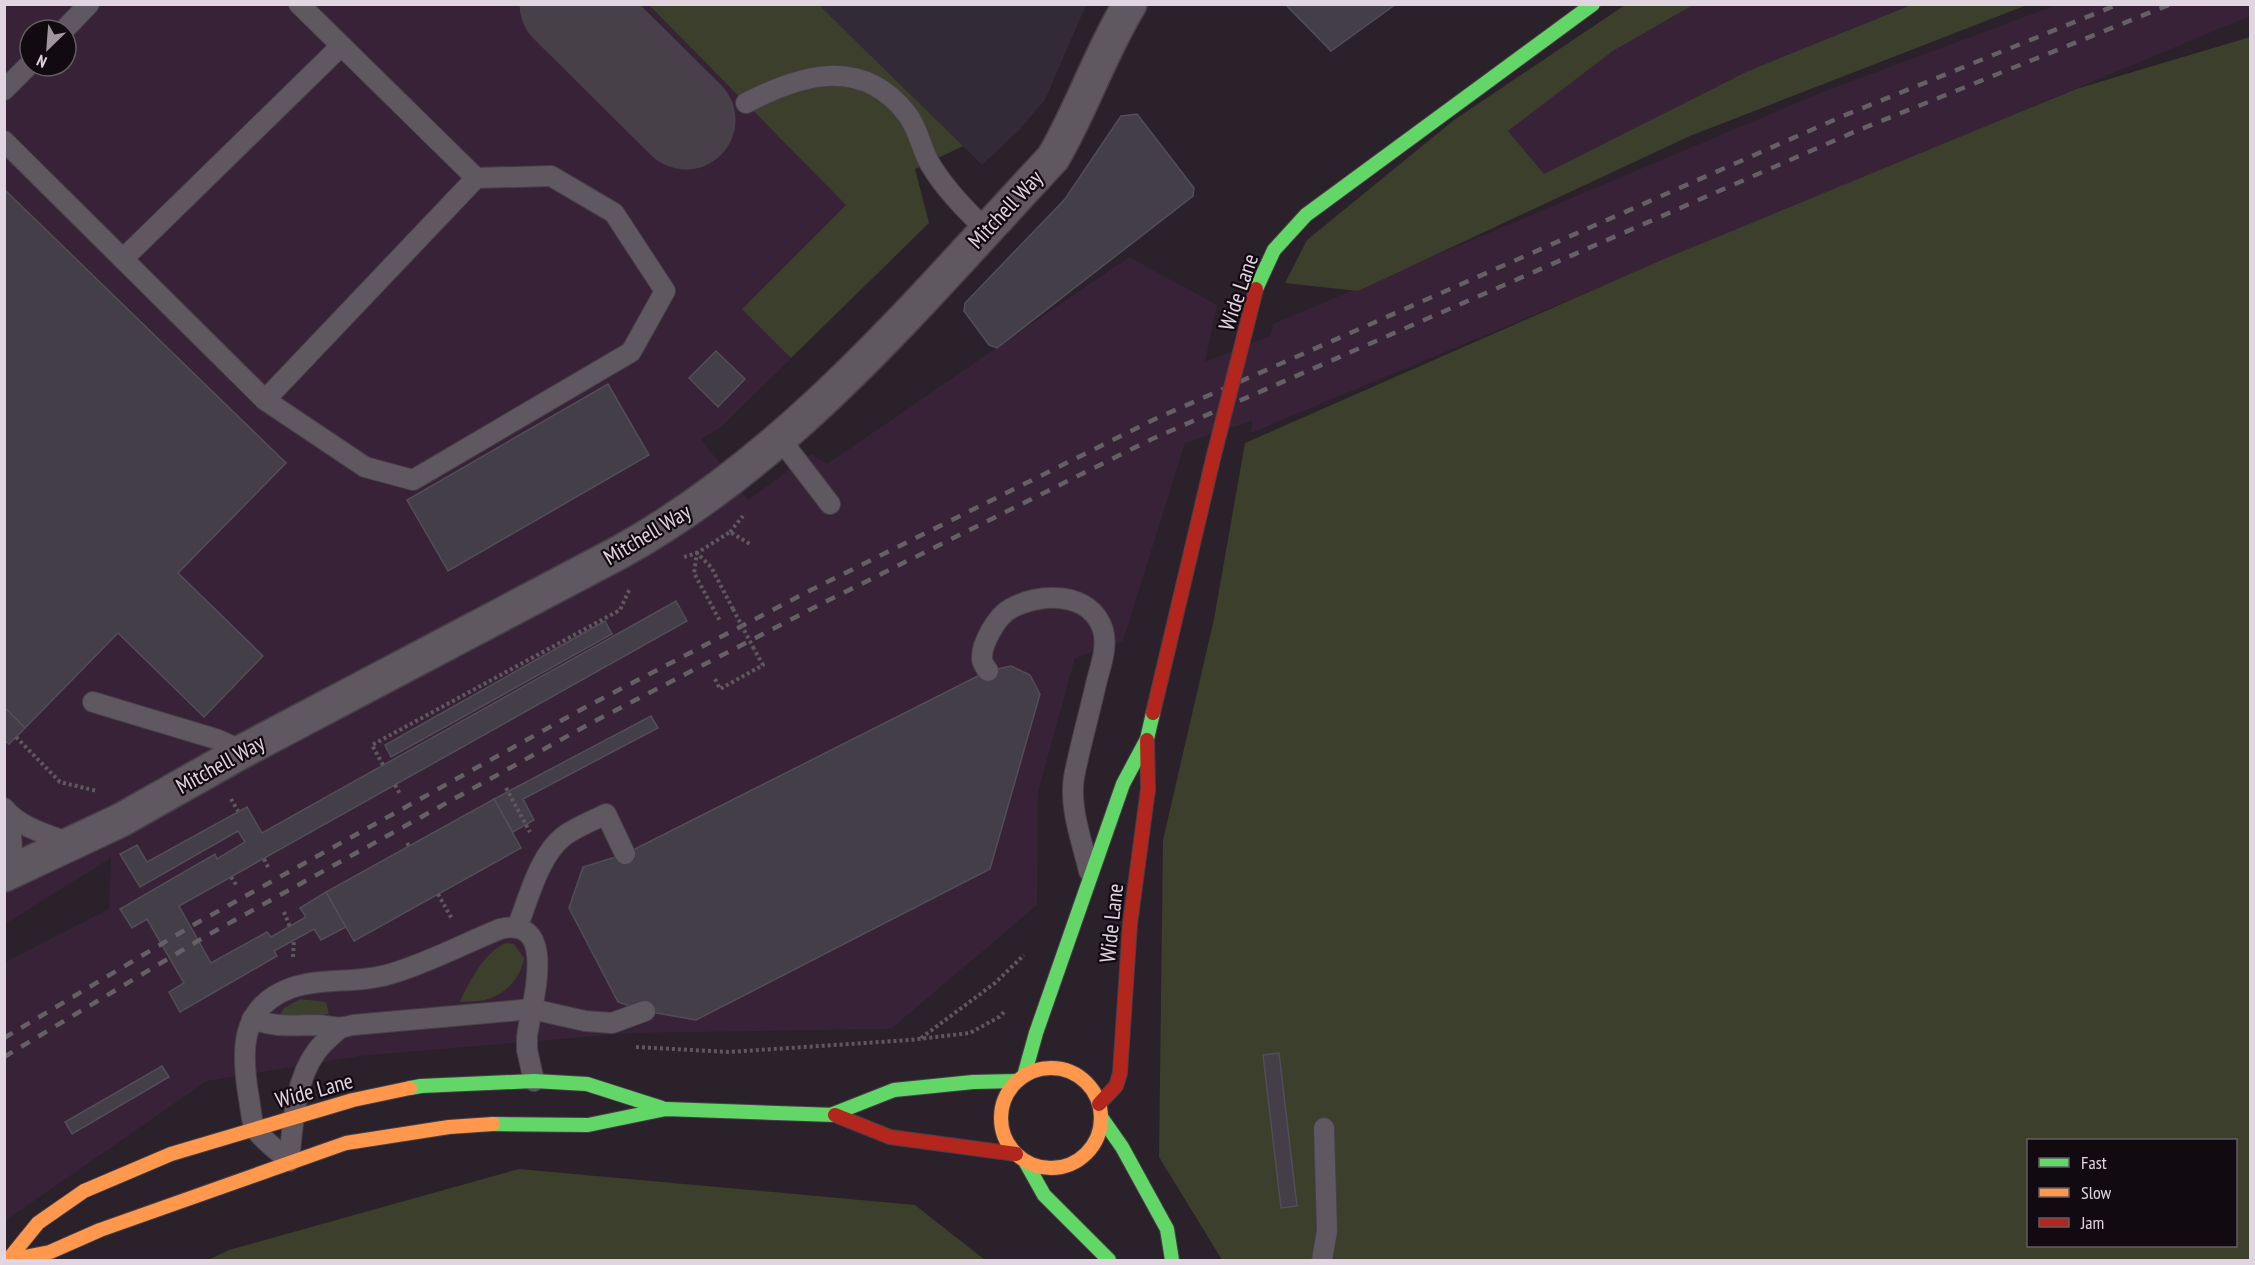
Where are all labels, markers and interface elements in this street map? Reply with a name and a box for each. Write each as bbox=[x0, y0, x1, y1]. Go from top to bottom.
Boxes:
north arrow bbox=[18, 18, 78, 78]
text: N bbox=[34, 51, 50, 72]
street label: Mitchell Way bbox=[962, 163, 1049, 254]
street label: Wide Lane bbox=[1212, 250, 1264, 334]
street label: Mitchell Way bbox=[598, 497, 696, 571]
street label: Mitchell Way bbox=[171, 728, 270, 800]
street label: Wide Lane bbox=[1093, 882, 1129, 964]
street label: Wide Lane bbox=[272, 1066, 356, 1114]
legend bbox=[2027, 1139, 2237, 1247]
text: Fast bbox=[2081, 1151, 2107, 1174]
text: Slow bbox=[2081, 1181, 2112, 1204]
text: Jam bbox=[2080, 1211, 2104, 1234]

